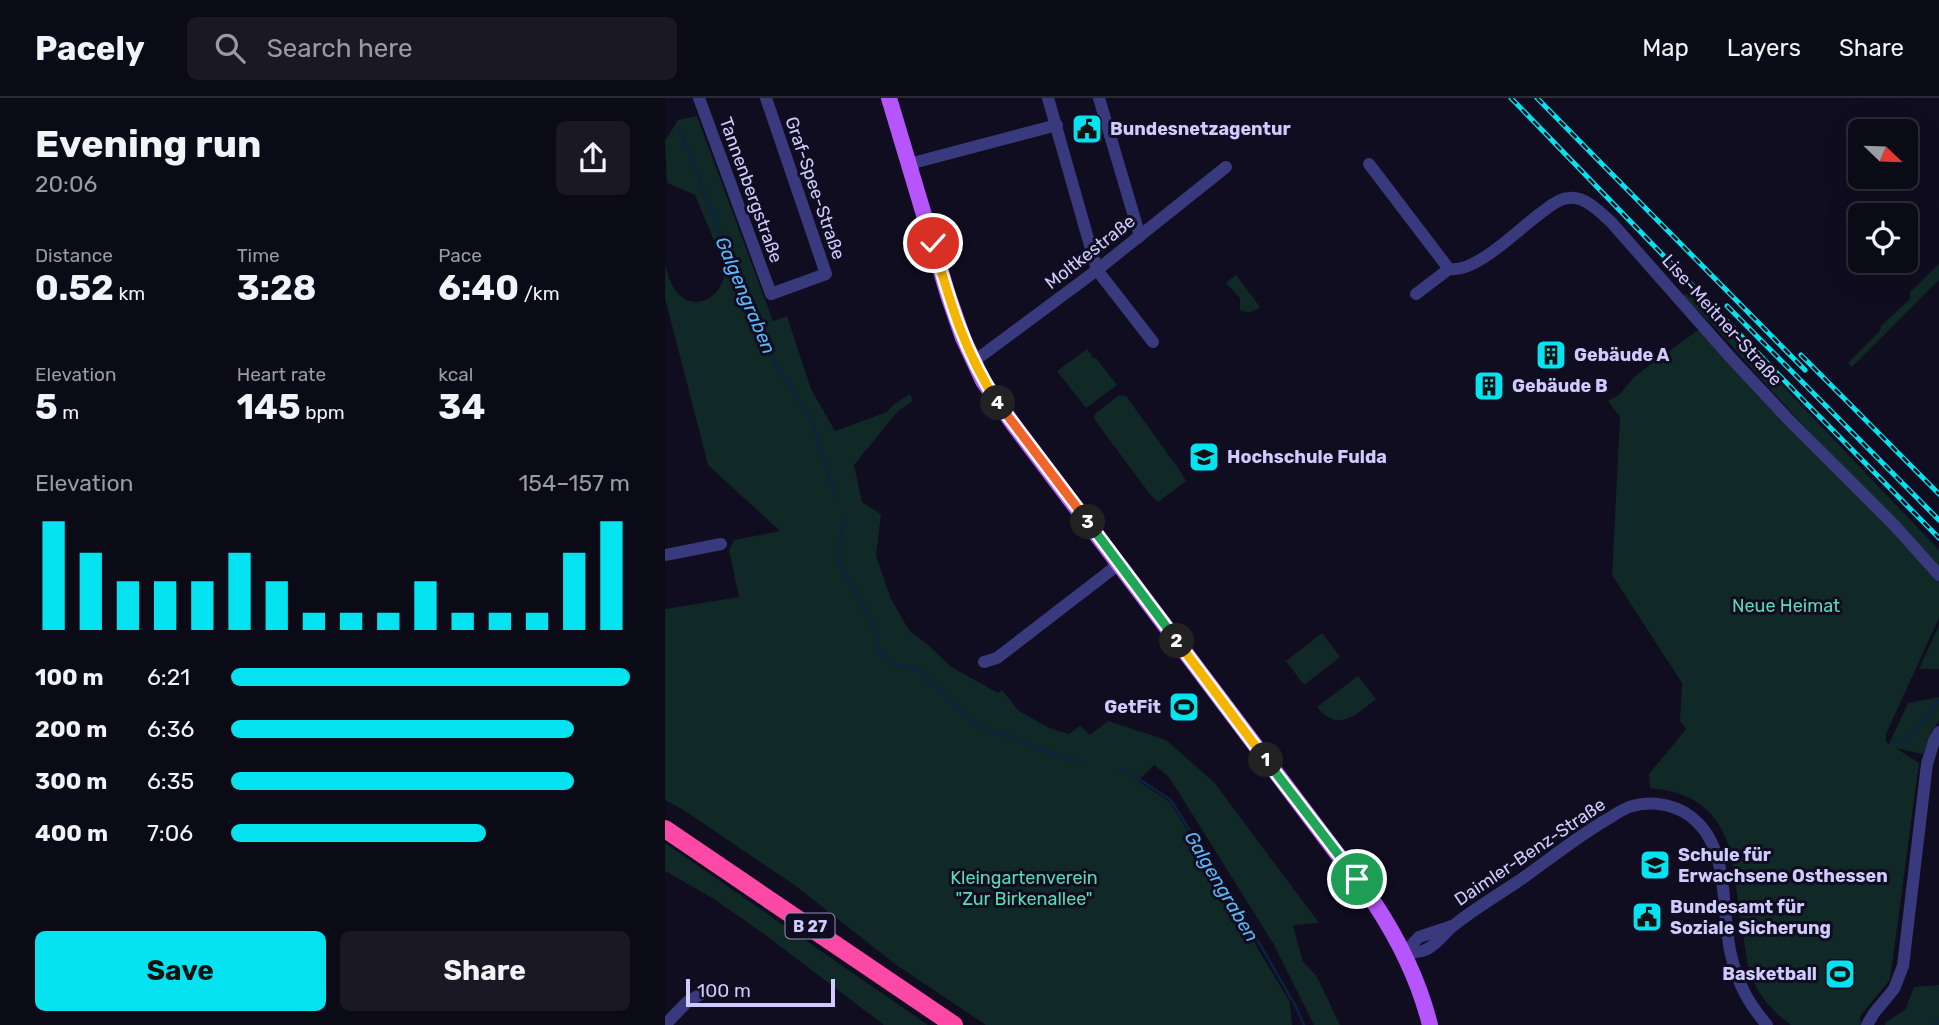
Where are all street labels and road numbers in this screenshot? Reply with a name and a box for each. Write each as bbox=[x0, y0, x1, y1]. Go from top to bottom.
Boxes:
street label: Tannenbergstraße bbox=[714, 114, 788, 266]
street label: Graf-Spee-Straße bbox=[780, 114, 850, 262]
street label: Moltkestraße bbox=[1040, 210, 1140, 294]
street label: Lise-Meitner-Straße bbox=[1657, 250, 1787, 390]
street label: Daimler-Benz-Straße bbox=[1450, 793, 1610, 911]
road number: B 27 bbox=[785, 914, 835, 939]

